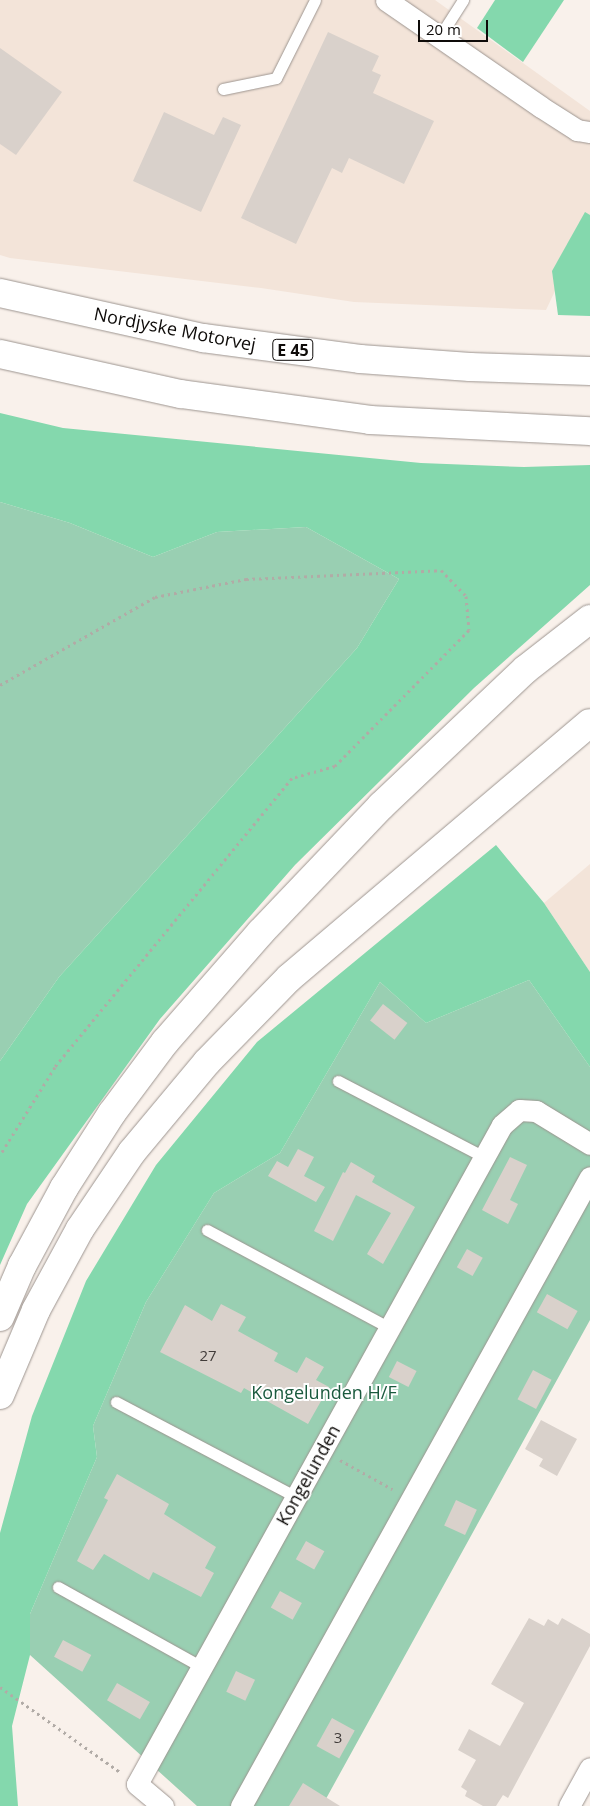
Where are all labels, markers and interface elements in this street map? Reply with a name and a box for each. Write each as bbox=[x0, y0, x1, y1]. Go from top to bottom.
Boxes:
scale bar bbox=[420, 10, 490, 42]
text: 20 m bbox=[426, 19, 461, 39]
street label: Nordjyske Motorvej bbox=[92, 303, 258, 355]
road number: E 45 bbox=[272, 336, 314, 364]
house number: 27 bbox=[199, 1347, 217, 1365]
park label: Kongelunden H/F bbox=[251, 1381, 397, 1403]
street label: Kongelunden bbox=[272, 1421, 344, 1529]
house number: 3 bbox=[334, 1729, 342, 1747]

